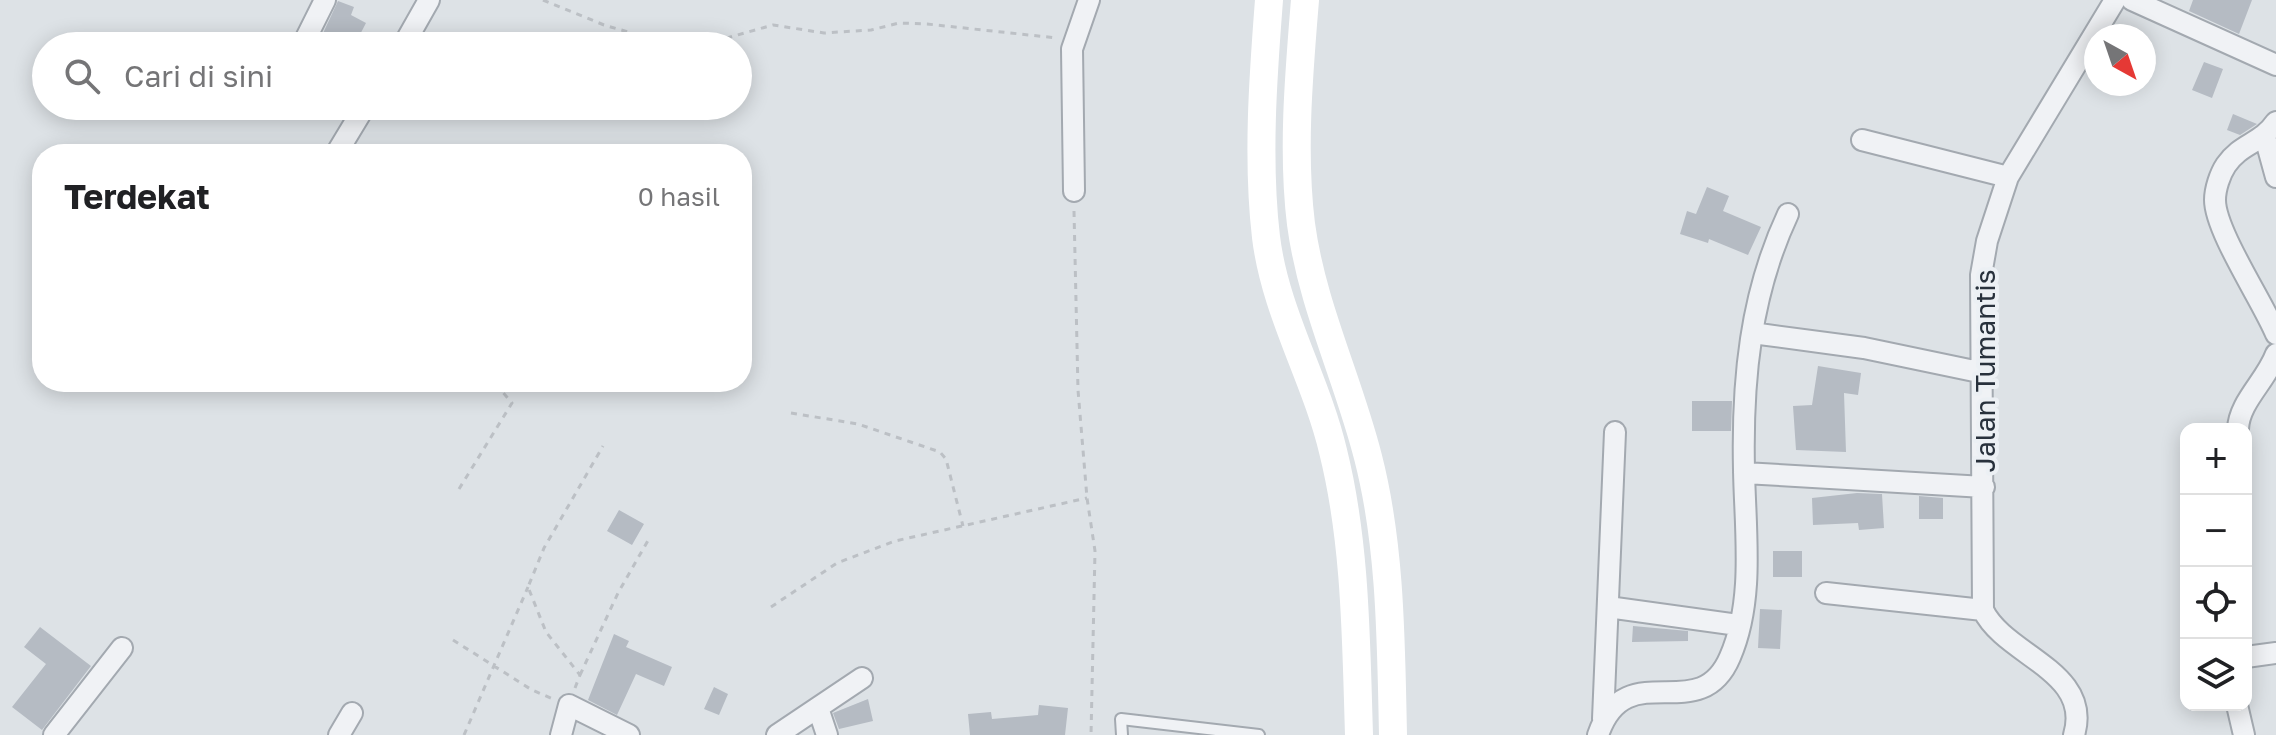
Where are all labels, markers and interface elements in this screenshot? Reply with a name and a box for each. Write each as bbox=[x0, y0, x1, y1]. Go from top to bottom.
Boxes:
north arrow bbox=[2084, 24, 2156, 96]
search box bbox=[32, 32, 752, 120]
icon: search bbox=[60, 54, 104, 98]
text: Cari di sini bbox=[124, 58, 273, 94]
text: Terdekat bbox=[64, 176, 210, 216]
text: 0 hasil bbox=[638, 181, 720, 212]
street label: Jalan Tumantis bbox=[1968, 269, 2001, 473]
map controls bbox=[2180, 423, 2252, 711]
button: + bbox=[2180, 423, 2252, 495]
button: − bbox=[2180, 495, 2252, 567]
button: locate bbox=[2180, 567, 2252, 639]
button: layers bbox=[2180, 639, 2252, 711]

